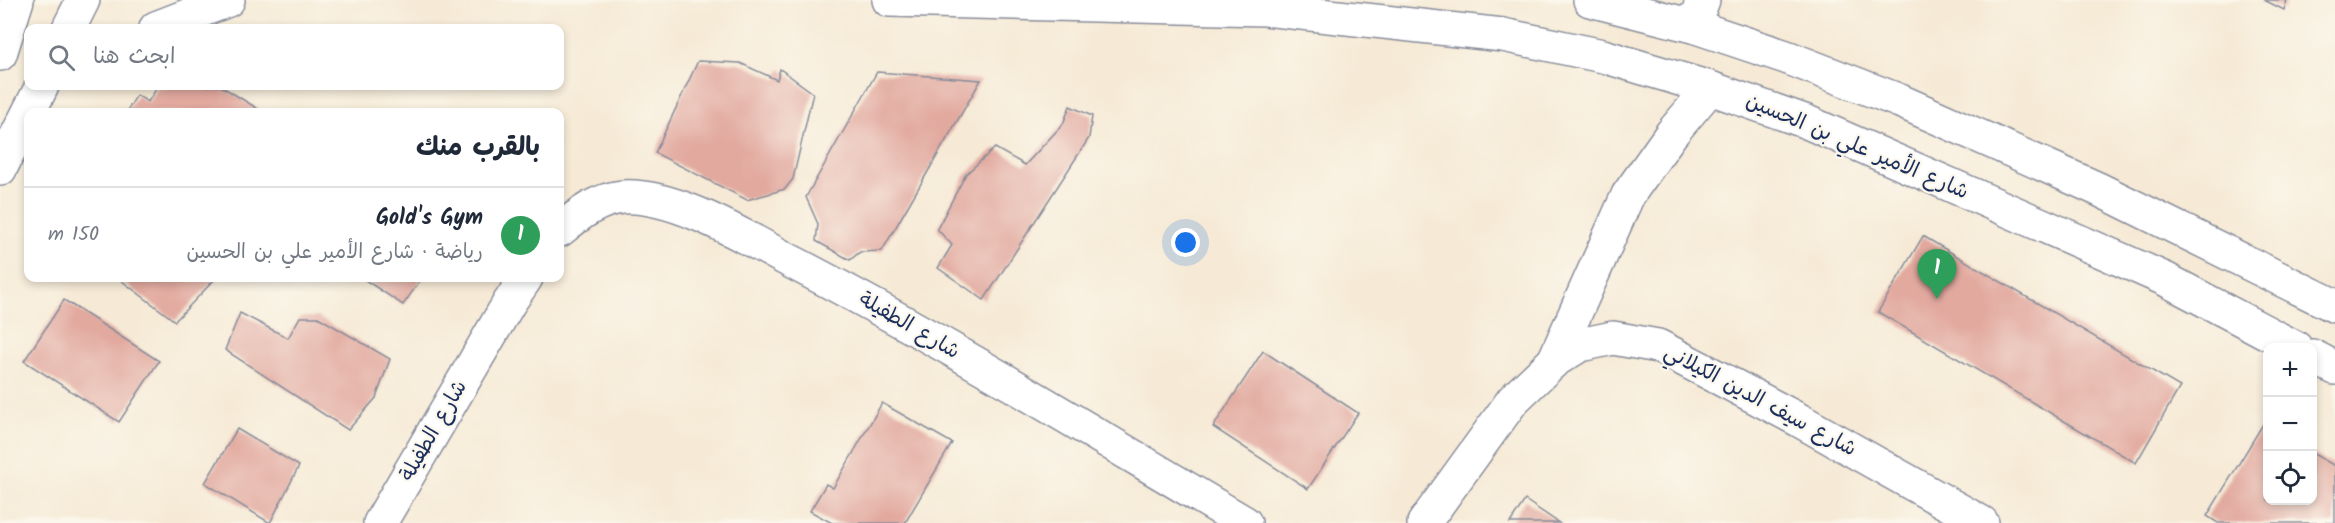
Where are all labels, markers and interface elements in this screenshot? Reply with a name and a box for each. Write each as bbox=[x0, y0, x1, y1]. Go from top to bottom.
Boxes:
search box bbox=[24, 24, 564, 90]
text: ابحث هنا bbox=[93, 40, 175, 75]
icon: search bbox=[45, 41, 78, 74]
street label: شارع الأمير علي بن الحسين bbox=[1740, 85, 1974, 210]
text: بالقرب منك bbox=[416, 127, 540, 169]
text: Gold's Gym bbox=[376, 201, 483, 236]
text: 150 m bbox=[48, 219, 99, 251]
text: 1 bbox=[517, 219, 524, 251]
your location bbox=[1171, 228, 1200, 257]
text: رياضة · شارع الأمير علي بن الحسين bbox=[187, 237, 483, 269]
pin: 1 bbox=[1918, 250, 1956, 299]
street label: شارع الطفيلة bbox=[852, 284, 966, 368]
street label: شارع سيف الدين الكيلاني bbox=[1657, 336, 1862, 467]
map controls bbox=[2263, 343, 2317, 505]
button: + bbox=[2263, 343, 2317, 397]
street label: شارع الطفيلة bbox=[392, 374, 476, 488]
button: − bbox=[2263, 397, 2317, 451]
button: locate bbox=[2263, 451, 2317, 505]

